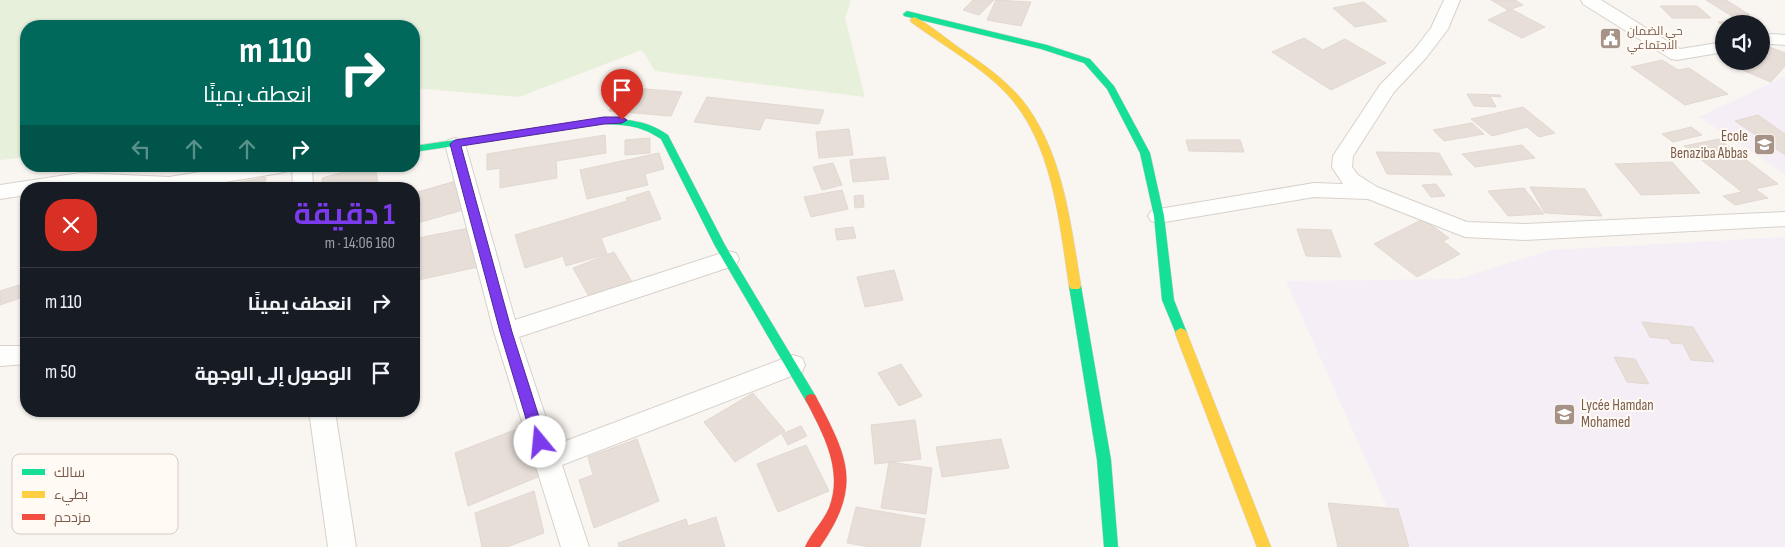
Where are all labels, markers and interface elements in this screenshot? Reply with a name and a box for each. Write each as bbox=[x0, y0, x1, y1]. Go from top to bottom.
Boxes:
map controls bbox=[1715, 15, 1770, 70]
button: sound bbox=[1715, 15, 1770, 70]
place label: حي الضمان الاجتماعي bbox=[1627, 24, 1683, 55]
public building icon: حي الضمان الاجتماعي bbox=[1599, 26, 1623, 50]
text: 110 m bbox=[239, 30, 312, 73]
icon: right bbox=[330, 40, 395, 105]
pin bbox=[601, 69, 643, 120]
icon: arrive bbox=[608, 76, 636, 104]
text: انعطف يمينًا bbox=[203, 82, 312, 109]
place label: Ecole Benaziba Abbas bbox=[1670, 127, 1748, 163]
school or university icon: Ecole Benaziba Abbas bbox=[1752, 133, 1776, 157]
icon: left bbox=[127, 135, 155, 163]
icon: ahead bbox=[180, 135, 208, 163]
icon: ahead bbox=[233, 135, 261, 163]
icon: right bbox=[286, 135, 314, 163]
text: 1 دقيقة bbox=[294, 197, 395, 233]
button: close bbox=[45, 199, 97, 251]
text: 160 m · 14:06 bbox=[325, 234, 395, 253]
icon: right bbox=[367, 289, 395, 317]
text: 110 m bbox=[45, 291, 82, 314]
text: انعطف يمينًا bbox=[248, 293, 352, 316]
icon: arrive bbox=[367, 359, 395, 387]
text: 50 m bbox=[45, 361, 76, 384]
text: الوصول إلى الوجهة bbox=[195, 363, 352, 386]
place label: Lycée Hamdan Mohamed bbox=[1581, 396, 1654, 432]
school or university icon: Lycée Hamdan Mohamed bbox=[1553, 402, 1577, 426]
position arrow bbox=[513, 415, 565, 467]
legend bbox=[12, 454, 178, 534]
text: سالك bbox=[54, 464, 85, 481]
text: بطيء bbox=[54, 486, 88, 506]
text: مزدحم bbox=[54, 509, 91, 527]

